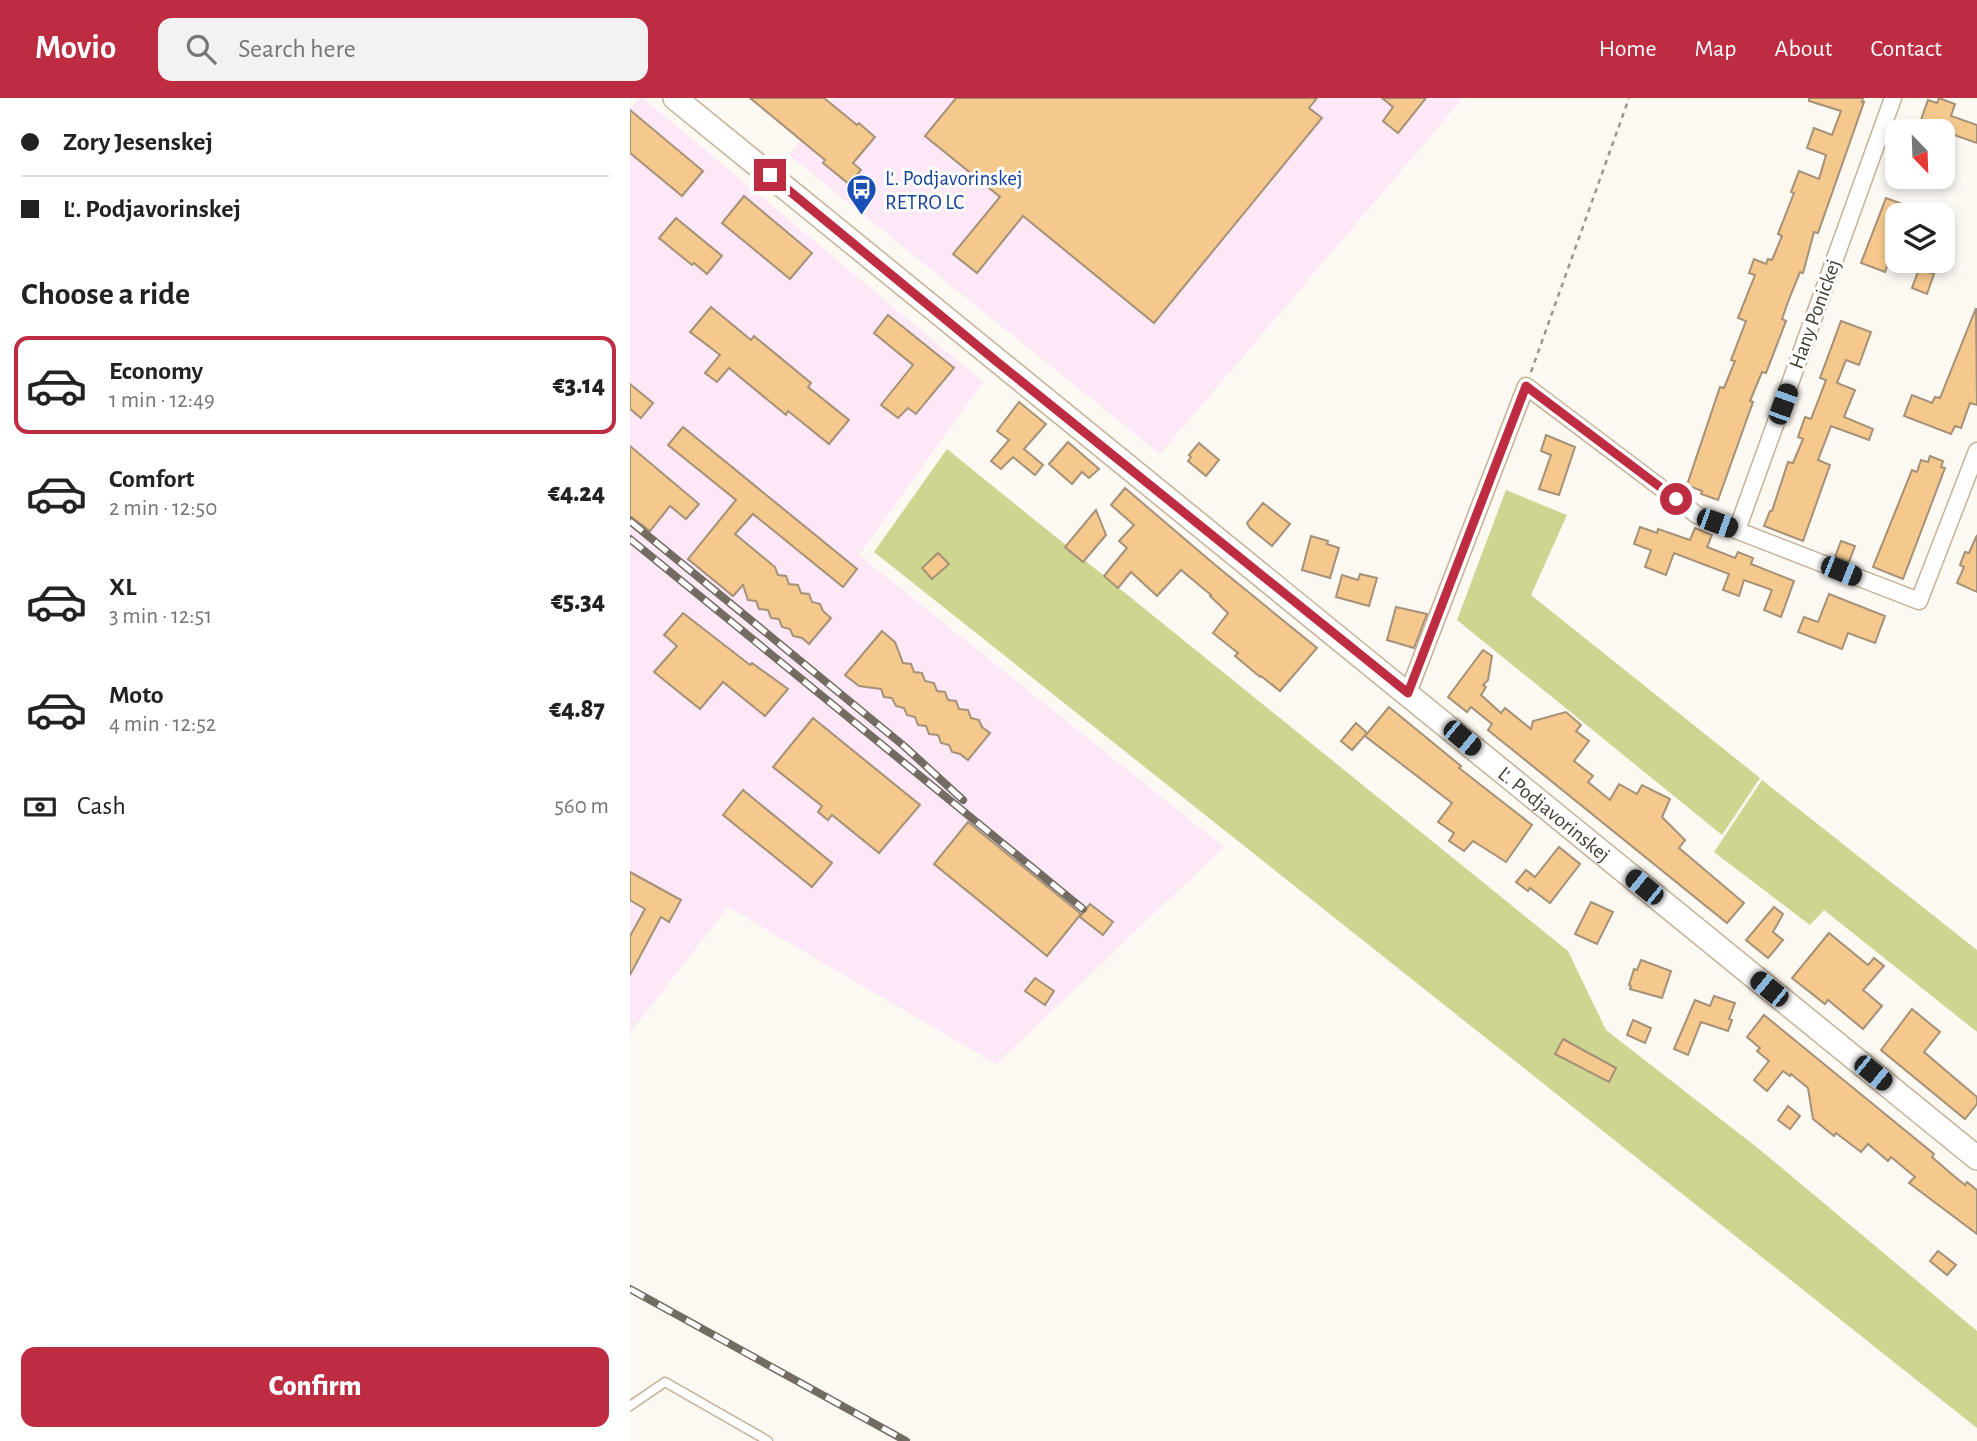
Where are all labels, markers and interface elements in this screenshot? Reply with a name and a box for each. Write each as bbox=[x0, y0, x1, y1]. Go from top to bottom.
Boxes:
search box bbox=[158, 18, 648, 81]
icon: search bbox=[182, 30, 220, 68]
text: Movio bbox=[35, 32, 116, 65]
text: Search here bbox=[238, 36, 356, 62]
text: Home bbox=[1599, 37, 1657, 61]
text: Map bbox=[1695, 37, 1737, 61]
text: About bbox=[1775, 37, 1832, 61]
text: Contact bbox=[1870, 37, 1942, 61]
north arrow bbox=[1885, 119, 1955, 189]
map controls bbox=[1885, 119, 1955, 273]
text: Zory Jesenskej bbox=[63, 129, 213, 155]
route end bbox=[754, 159, 786, 191]
place label: Ľ. Podjavorinskej RETRO LC bbox=[885, 168, 1023, 213]
bus stop icon: Ľ. Podjavorinskej RETRO LC bbox=[845, 173, 879, 217]
text: Ľ. Podjavorinskej bbox=[63, 196, 241, 222]
button: layers bbox=[1885, 203, 1955, 273]
street label: Hany Ponickej bbox=[1785, 256, 1845, 372]
text: Choose a ride bbox=[21, 278, 190, 310]
icon: car bbox=[25, 354, 88, 417]
text: Economy bbox=[109, 358, 203, 384]
text: €3.14 bbox=[553, 372, 605, 398]
car bbox=[1766, 381, 1801, 427]
text: 1 min · 12:49 bbox=[109, 389, 215, 412]
icon: car bbox=[25, 462, 88, 525]
text: Comfort bbox=[109, 466, 194, 492]
text: €4.24 bbox=[548, 480, 605, 506]
route start bbox=[1660, 483, 1692, 515]
text: 2 min · 12:50 bbox=[109, 497, 217, 520]
car bbox=[1694, 506, 1741, 540]
car bbox=[1818, 553, 1865, 589]
icon: car bbox=[25, 570, 88, 633]
text: XL bbox=[109, 574, 136, 600]
text: €5.34 bbox=[551, 588, 605, 614]
text: 3 min · 12:51 bbox=[109, 605, 212, 628]
icon: car bbox=[25, 678, 88, 741]
text: Moto bbox=[109, 682, 164, 708]
text: €4.87 bbox=[549, 696, 605, 722]
text: 4 min · 12:52 bbox=[109, 713, 216, 736]
car bbox=[1440, 716, 1485, 760]
street label: Ľ. Podjavorinskej bbox=[1494, 762, 1614, 866]
icon: cash bbox=[21, 788, 59, 826]
text: Cash bbox=[77, 793, 126, 819]
text: 560 m bbox=[554, 795, 609, 818]
car bbox=[1622, 866, 1667, 908]
car bbox=[1747, 968, 1792, 1010]
car bbox=[1851, 1052, 1896, 1094]
button: Confirm bbox=[21, 1347, 609, 1427]

